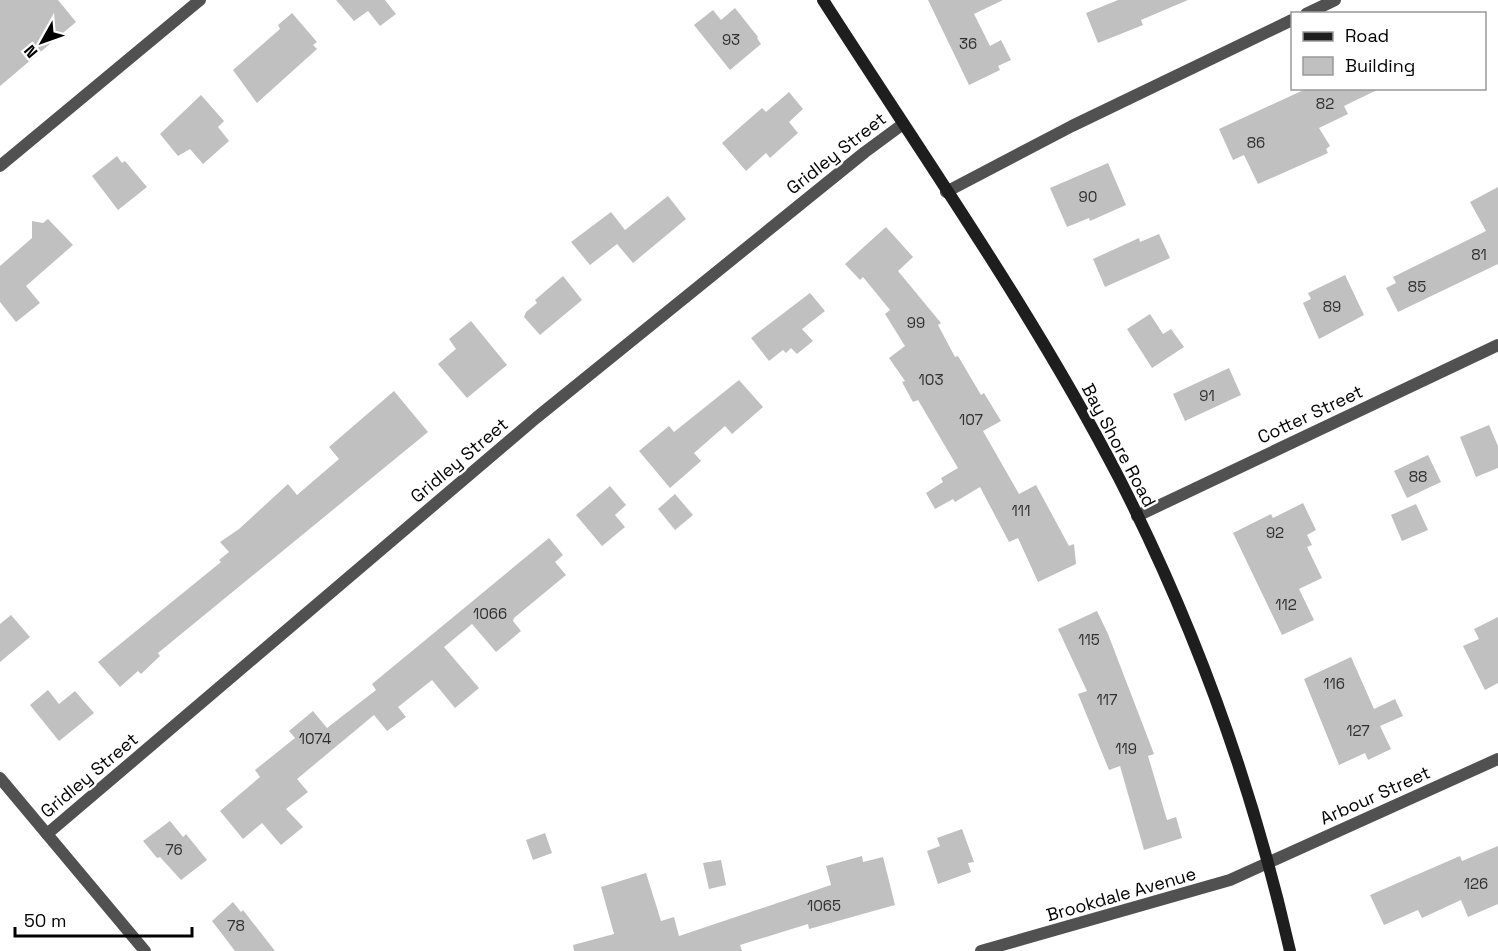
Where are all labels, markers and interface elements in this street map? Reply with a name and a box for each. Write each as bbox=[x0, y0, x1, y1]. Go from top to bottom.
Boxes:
north arrow bbox=[12, 12, 72, 72]
legend bbox=[1291, 12, 1486, 90]
text: Road bbox=[1345, 24, 1389, 47]
house number: 93 bbox=[722, 30, 740, 49]
house number: 36 bbox=[959, 34, 977, 53]
text: N bbox=[19, 40, 42, 62]
text: Building bbox=[1345, 54, 1415, 77]
house number: 82 bbox=[1316, 94, 1334, 113]
street label: Gridley Street bbox=[781, 107, 891, 199]
house number: 86 bbox=[1247, 133, 1265, 152]
house number: 90 bbox=[1079, 187, 1097, 206]
house number: 81 bbox=[1471, 245, 1487, 264]
house number: 85 bbox=[1408, 277, 1426, 296]
house number: 89 bbox=[1323, 297, 1341, 316]
house number: 99 bbox=[907, 313, 925, 332]
house number: 103 bbox=[919, 370, 943, 389]
street label: Bay Shore Road bbox=[1077, 379, 1161, 511]
street label: Cotter Street bbox=[1254, 380, 1366, 448]
house number: 91 bbox=[1199, 386, 1215, 405]
house number: 107 bbox=[959, 410, 983, 429]
street label: Gridley Street bbox=[405, 412, 513, 508]
house number: 88 bbox=[1409, 467, 1427, 486]
house number: 111 bbox=[1012, 501, 1030, 520]
house number: 92 bbox=[1266, 523, 1284, 542]
house number: 112 bbox=[1275, 595, 1297, 614]
house number: 1066 bbox=[473, 604, 507, 623]
house number: 115 bbox=[1078, 630, 1100, 649]
house number: 116 bbox=[1323, 674, 1345, 693]
house number: 117 bbox=[1096, 690, 1118, 709]
house number: 127 bbox=[1346, 721, 1370, 740]
street label: Gridley Street bbox=[35, 727, 143, 823]
house number: 1074 bbox=[299, 729, 331, 748]
house number: 119 bbox=[1115, 739, 1137, 758]
street label: Arbour Street bbox=[1316, 760, 1434, 830]
house number: 76 bbox=[165, 840, 183, 859]
street label: Brookdale Avenue bbox=[1043, 862, 1199, 926]
house number: 126 bbox=[1464, 874, 1488, 893]
house number: 1065 bbox=[807, 896, 841, 915]
scale bar bbox=[15, 900, 192, 938]
text: 50 m bbox=[24, 909, 66, 932]
house number: 78 bbox=[227, 916, 245, 935]

